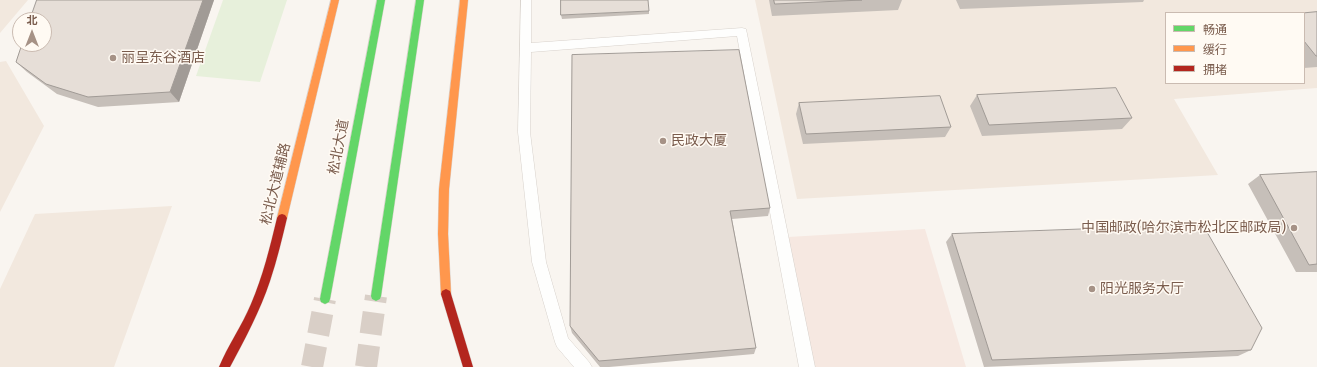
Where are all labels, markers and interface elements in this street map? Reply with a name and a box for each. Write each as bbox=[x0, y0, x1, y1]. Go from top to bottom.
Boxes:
north arrow bbox=[12, 12, 52, 52]
legend bbox=[1165, 12, 1305, 84]
text: 北 bbox=[27, 14, 38, 27]
text: 畅通 bbox=[1203, 23, 1227, 37]
text: 缓行 bbox=[1203, 43, 1227, 57]
place label: 丽呈东谷酒店 bbox=[121, 50, 205, 66]
marker: 丽呈东谷酒店 bbox=[108, 53, 118, 63]
text: 拥堵 bbox=[1203, 63, 1227, 77]
street label: 松北大道 bbox=[325, 118, 353, 176]
place label: 民政大厦 bbox=[671, 133, 727, 149]
marker: 民政大厦 bbox=[658, 136, 668, 146]
street label: 松北大道辅路 bbox=[258, 141, 294, 227]
place label: 中国邮政(哈尔滨市松北区邮政局) bbox=[1081, 220, 1286, 236]
marker: 中国邮政(哈尔滨市松北区邮政局) bbox=[1289, 223, 1299, 233]
place label: 阳光服务大厅 bbox=[1100, 281, 1184, 297]
marker: 阳光服务大厅 bbox=[1087, 284, 1097, 294]

